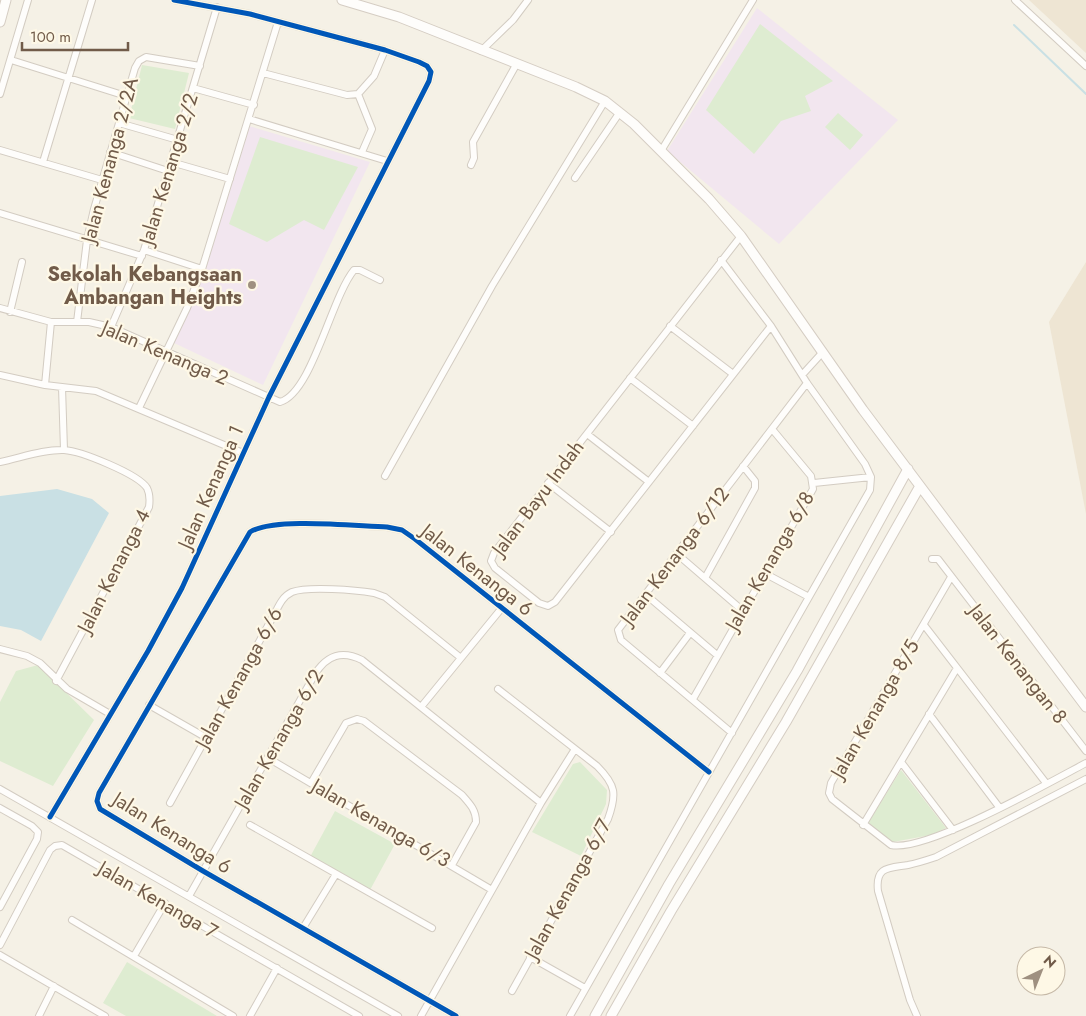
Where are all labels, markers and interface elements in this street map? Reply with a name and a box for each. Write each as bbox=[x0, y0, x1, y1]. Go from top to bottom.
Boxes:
scale bar bbox=[22, 20, 129, 52]
text: 100 m bbox=[30, 26, 71, 48]
street label: Jalan Kenanga 2/2A bbox=[73, 73, 146, 249]
street label: Jalan Kenanga 2/2 bbox=[131, 90, 206, 251]
place label: Sekolah Kebangsaan Ambangan Heights bbox=[48, 260, 242, 312]
marker: Sekolah Kebangsaan Ambangan Heights bbox=[246, 279, 258, 291]
street label: Jalan Kenanga 2 bbox=[94, 312, 233, 393]
street label: Jalan Kenanga 1 bbox=[170, 420, 251, 556]
street label: Jalan Bayu Indah bbox=[483, 434, 591, 564]
street label: Jalan Kenanga 6/12 bbox=[612, 481, 737, 633]
street label: Jalan Kenanga 6/8 bbox=[717, 486, 822, 639]
street label: Jalan Kenanga 4 bbox=[69, 504, 158, 641]
street label: Jalan Kenanga 6 bbox=[412, 515, 539, 623]
street label: Jalan Kenangan 8 bbox=[960, 595, 1074, 730]
street label: Jalan Kenanga 6/6 bbox=[187, 602, 290, 756]
street label: Jalan Kenanga 8/5 bbox=[822, 634, 927, 786]
street label: Jalan Kenanga 6/2 bbox=[226, 664, 331, 817]
street label: Jalan Kenanga 6/3 bbox=[303, 770, 456, 875]
street label: Jalan Kenanga 6 bbox=[104, 783, 237, 881]
street label: Jalan Kenanga 6/7 bbox=[516, 813, 619, 967]
street label: Jalan Kenanga 7 bbox=[90, 852, 224, 946]
north arrow bbox=[1016, 946, 1066, 996]
text: N bbox=[1039, 950, 1061, 973]

